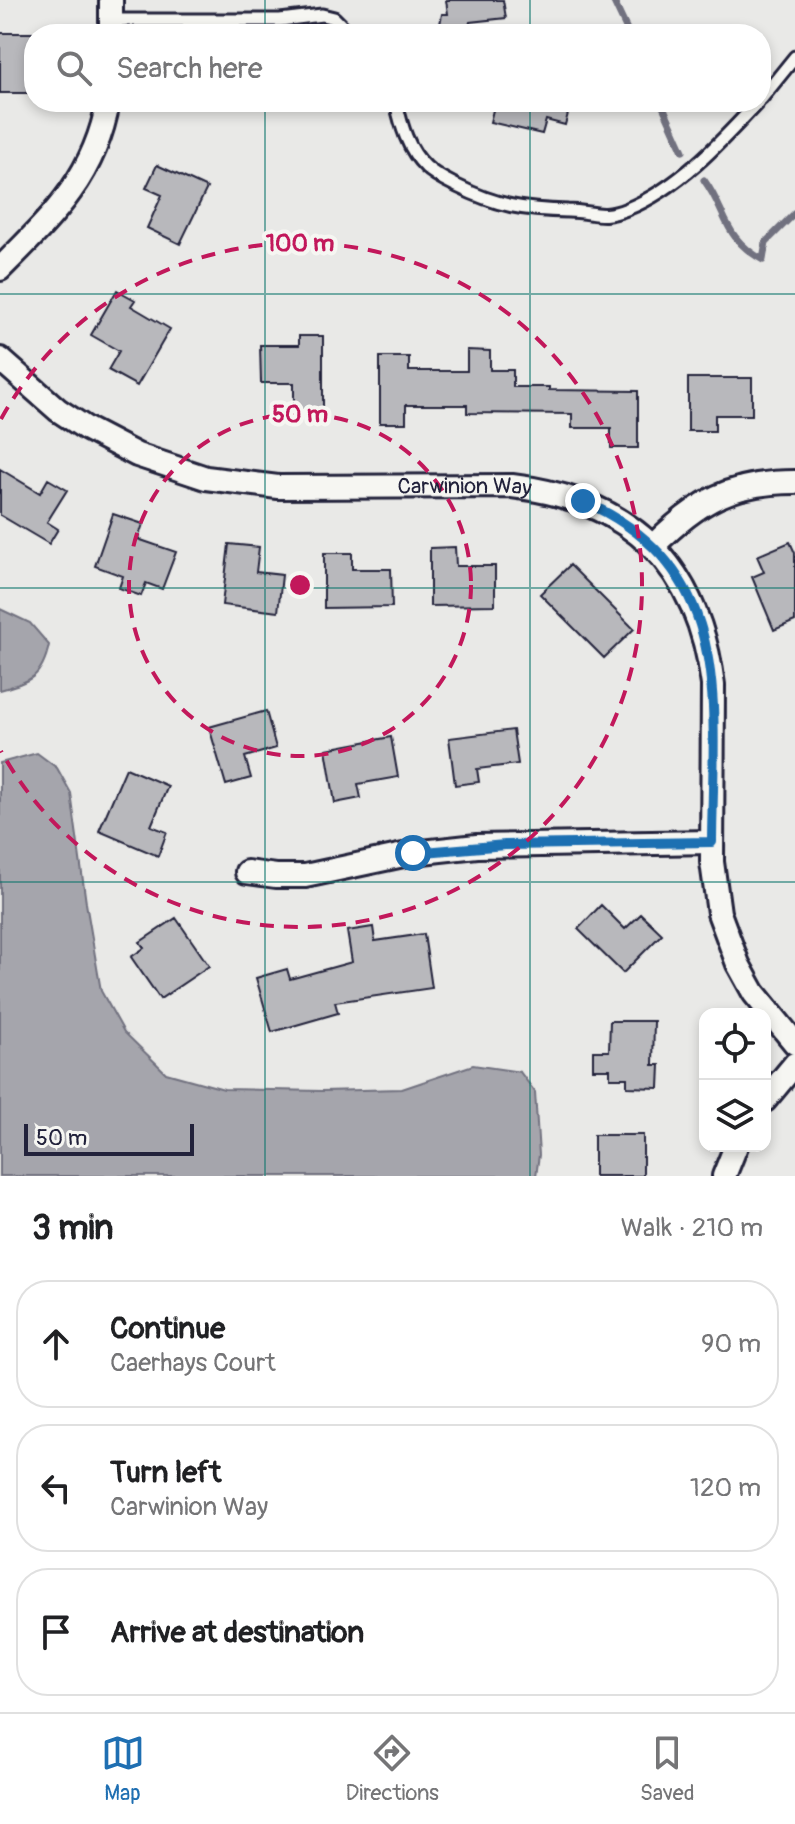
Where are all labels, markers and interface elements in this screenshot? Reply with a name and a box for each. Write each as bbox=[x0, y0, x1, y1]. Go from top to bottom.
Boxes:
search box bbox=[24, 24, 771, 112]
icon: search bbox=[52, 46, 96, 90]
text: Search here bbox=[116, 50, 263, 87]
text: 100 m bbox=[266, 229, 334, 258]
text: 50 m bbox=[272, 400, 328, 429]
street label: Carwinion Way bbox=[397, 472, 534, 503]
route end bbox=[565, 483, 601, 519]
centre of rings bbox=[286, 571, 314, 599]
route start bbox=[395, 835, 431, 871]
map controls bbox=[699, 1008, 771, 1152]
button: locate bbox=[699, 1008, 771, 1080]
button: layers bbox=[699, 1080, 771, 1152]
scale bar bbox=[24, 1120, 194, 1156]
text: 50 m bbox=[36, 1124, 87, 1152]
text: 3 min bbox=[32, 1207, 114, 1250]
text: Walk · 210 m bbox=[621, 1212, 763, 1244]
text: Continue bbox=[110, 1310, 225, 1347]
icon: ahead bbox=[34, 1322, 78, 1366]
text: 90 m bbox=[701, 1328, 761, 1360]
text: Caerhays Court bbox=[110, 1347, 276, 1379]
text: Turn left bbox=[110, 1454, 221, 1491]
icon: left bbox=[34, 1466, 78, 1510]
text: 120 m bbox=[690, 1472, 761, 1504]
text: Carwinion Way bbox=[110, 1491, 268, 1523]
icon: arrive bbox=[34, 1610, 78, 1654]
text: Arrive at destination bbox=[110, 1614, 364, 1651]
tab: Map bbox=[101, 1731, 145, 1807]
tab: Directions bbox=[346, 1731, 439, 1807]
tab: Saved bbox=[640, 1731, 694, 1807]

